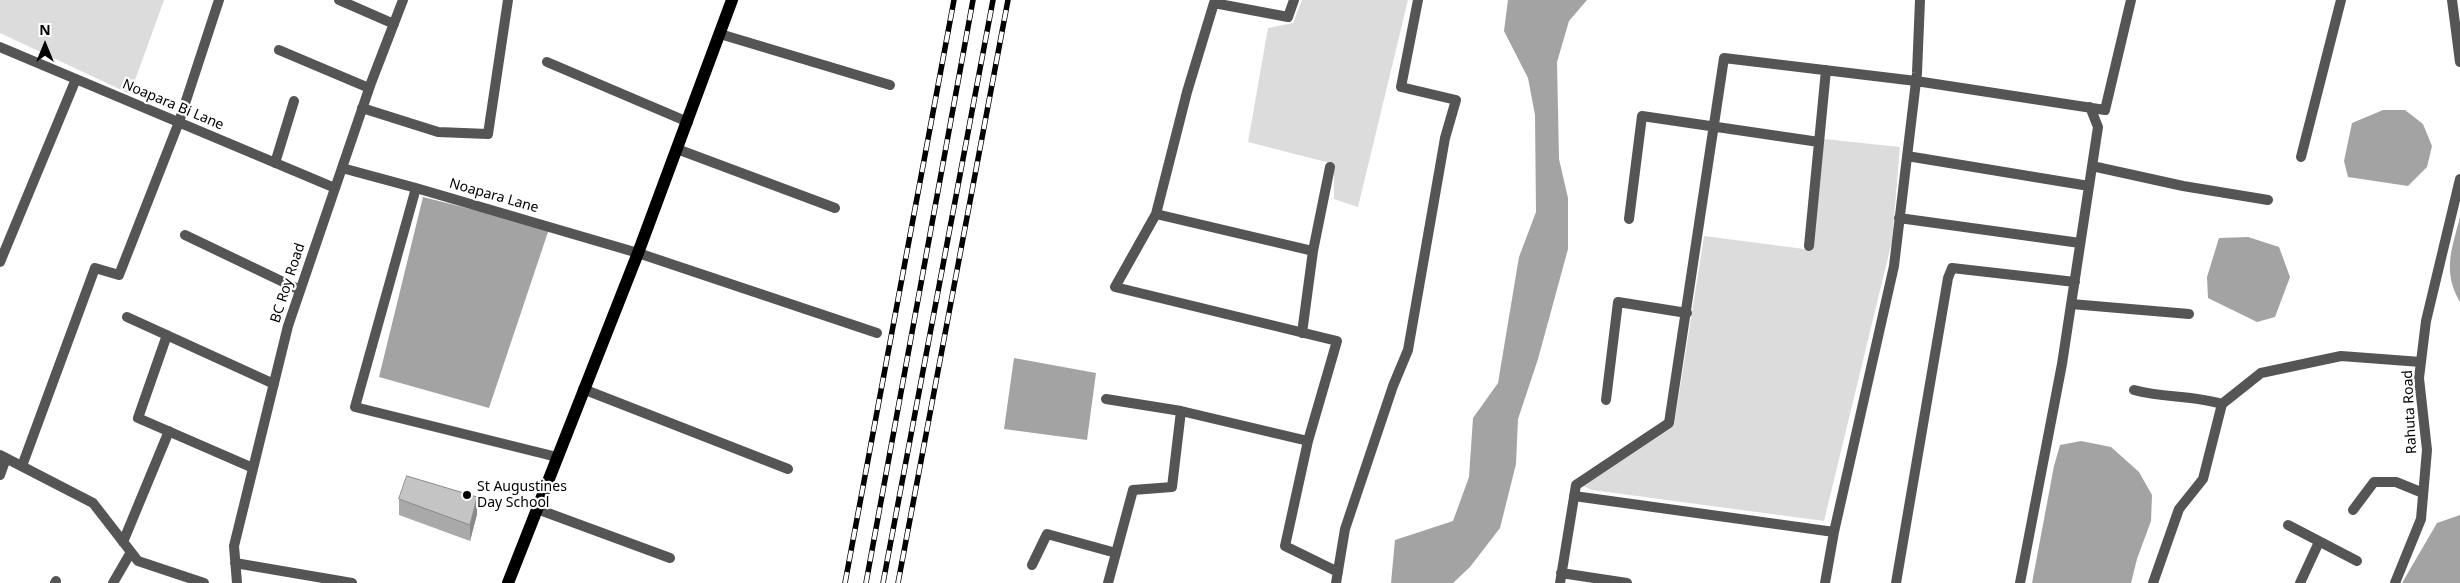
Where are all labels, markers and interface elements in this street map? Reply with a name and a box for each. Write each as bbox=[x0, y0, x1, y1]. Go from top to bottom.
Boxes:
north arrow bbox=[20, 20, 70, 70]
text: N bbox=[39, 20, 51, 39]
street label: Noapara Bi Lane bbox=[120, 76, 226, 134]
street label: Noapara Lane bbox=[447, 175, 541, 217]
street label: BC Roy Road bbox=[267, 241, 309, 325]
street label: Rahuta Road bbox=[2399, 370, 2421, 454]
place label: St Augustines Day School bbox=[477, 479, 567, 512]
marker: St Augustines Day School bbox=[461, 489, 473, 501]

